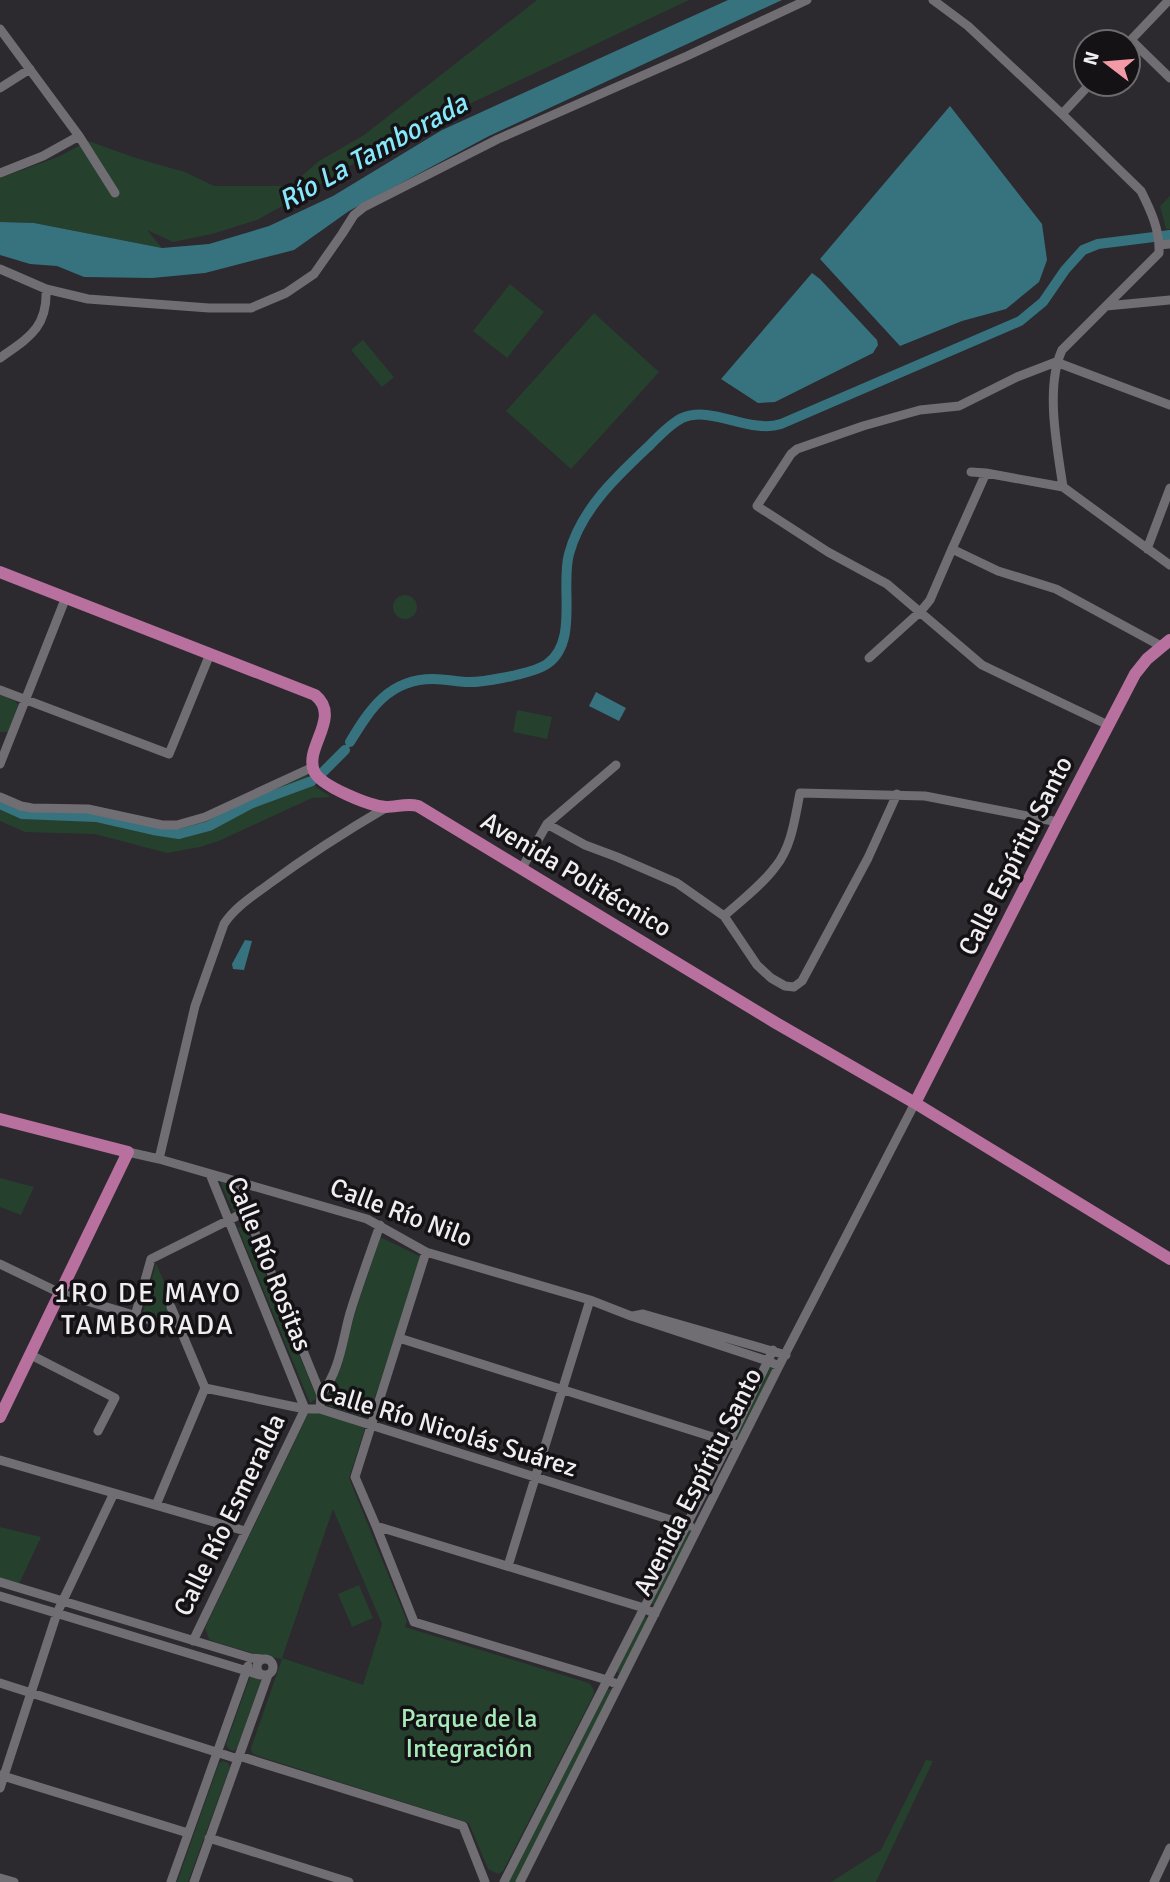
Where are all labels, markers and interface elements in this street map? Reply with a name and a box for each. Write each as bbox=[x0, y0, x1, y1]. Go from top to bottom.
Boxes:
north arrow bbox=[1072, 28, 1142, 98]
text: N bbox=[1078, 49, 1105, 68]
water label: Río La Tamborada bbox=[273, 86, 474, 218]
street label: Calle Espíritu Santo bbox=[952, 751, 1080, 961]
street label: Avenida Politécnico bbox=[475, 805, 677, 945]
street label: Calle Río Nilo bbox=[325, 1171, 477, 1255]
street label: Calle Río Rositas bbox=[220, 1172, 318, 1356]
district label: 1RO DE MAYO TAMBORADA bbox=[54, 1276, 242, 1342]
street label: Avenida Espíritu Santo bbox=[627, 1363, 769, 1601]
street label: Calle Río Nicolás Suárez bbox=[315, 1376, 581, 1484]
street label: Calle Río Esmeralda bbox=[167, 1409, 293, 1621]
park label: Parque de la Integración bbox=[401, 1703, 537, 1765]

